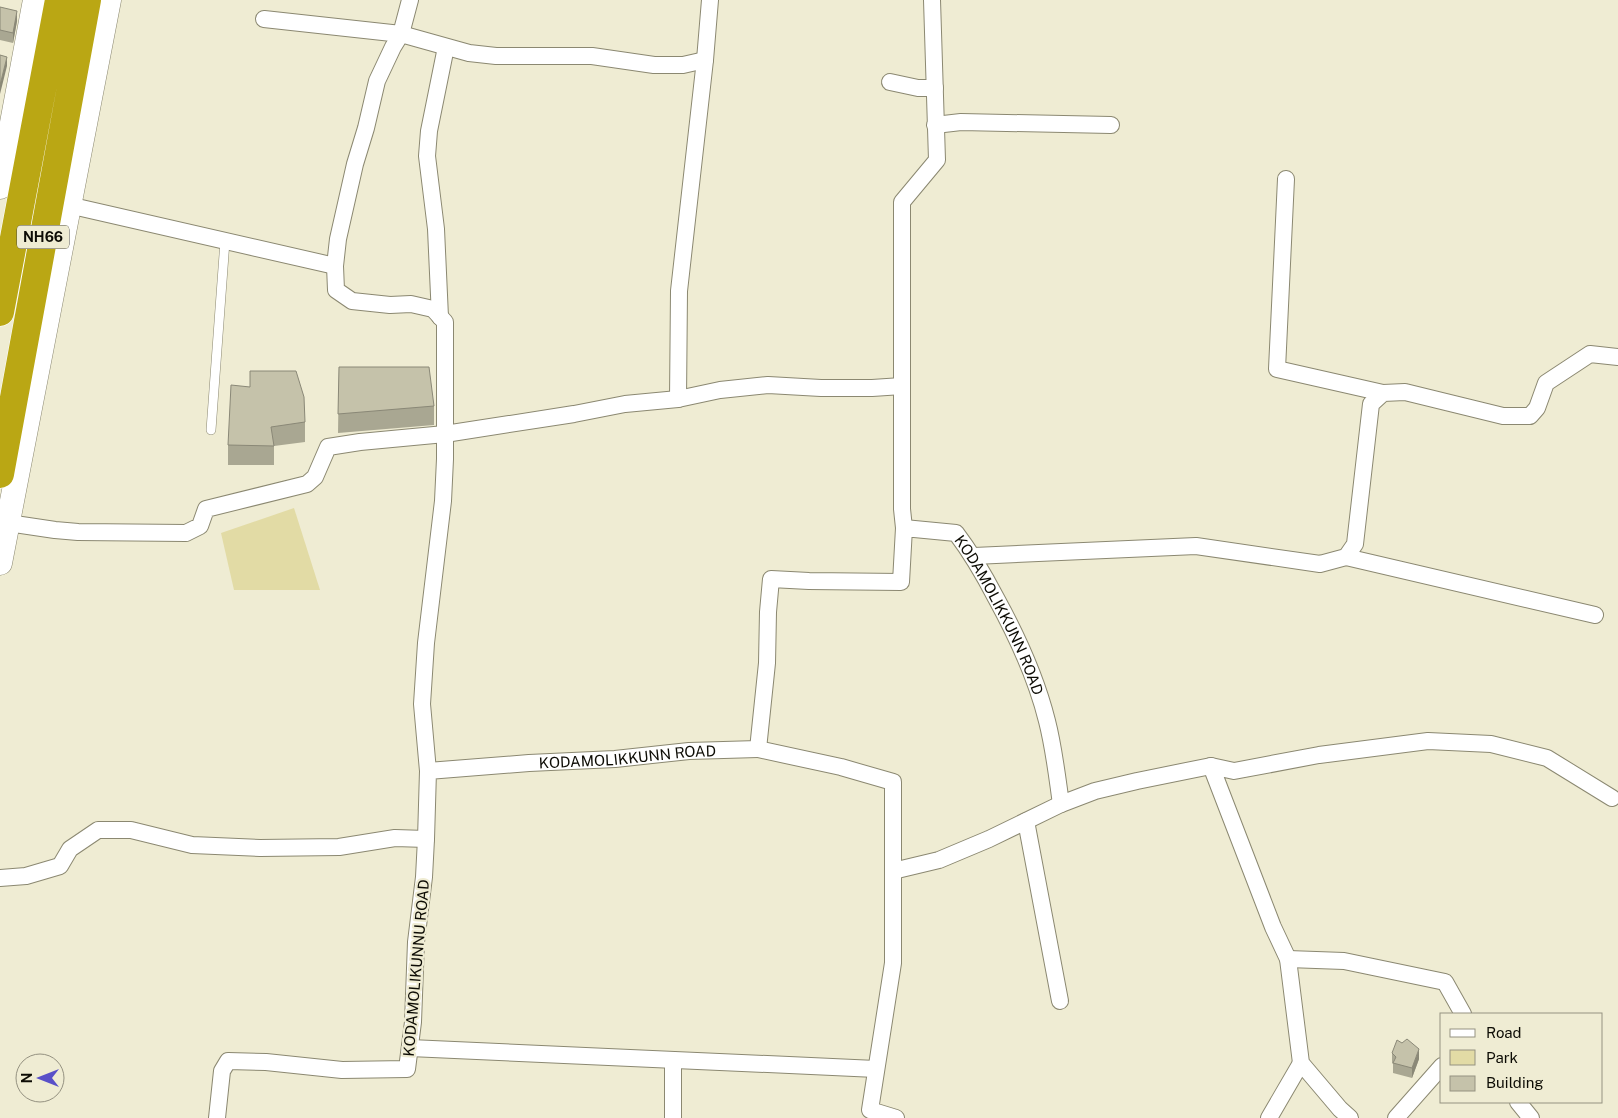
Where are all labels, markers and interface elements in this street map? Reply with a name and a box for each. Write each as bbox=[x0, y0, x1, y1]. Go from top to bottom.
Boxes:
road number: NH66 bbox=[17, 226, 69, 248]
street label: KODAMOLIKKUNN ROAD bbox=[952, 531, 1047, 697]
street label: KODAMOLIKKUNN ROAD bbox=[538, 742, 716, 771]
street label: KODAMOLIKUNNU ROAD bbox=[400, 879, 432, 1057]
legend bbox=[1440, 1013, 1603, 1103]
text: Road bbox=[1486, 1024, 1522, 1041]
text: Park bbox=[1486, 1049, 1518, 1066]
north arrow bbox=[15, 1053, 65, 1103]
text: N bbox=[19, 1073, 35, 1083]
text: Building bbox=[1486, 1074, 1544, 1091]

